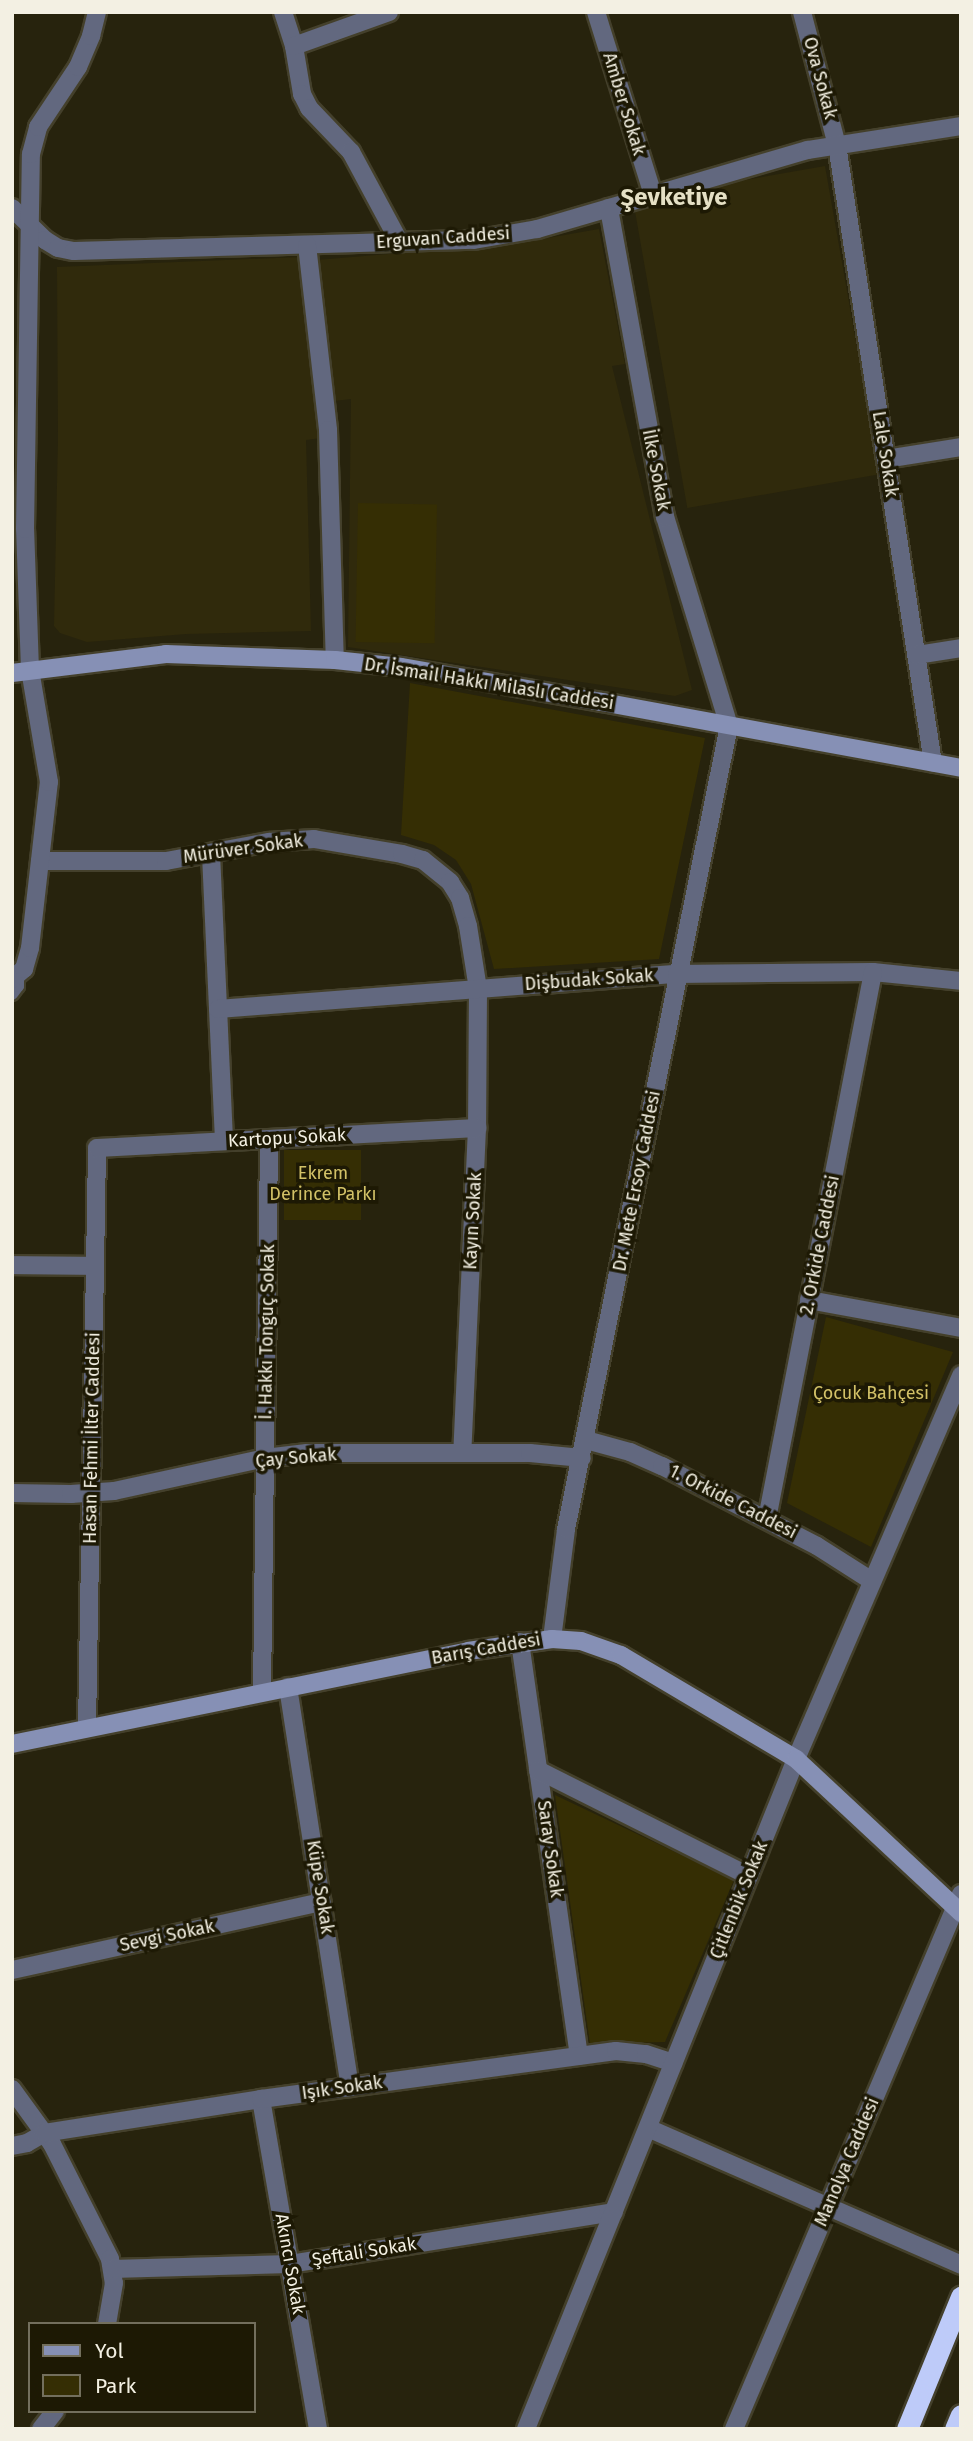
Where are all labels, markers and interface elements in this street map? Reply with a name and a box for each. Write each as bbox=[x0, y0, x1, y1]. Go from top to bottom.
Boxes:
street label: Ova Sokak bbox=[799, 35, 841, 121]
street label: Amber Sokak bbox=[598, 50, 650, 158]
district label: Şevketiye bbox=[621, 184, 727, 212]
street label: Erguvan Caddesi bbox=[375, 223, 511, 253]
street label: Lale Sokak bbox=[868, 410, 902, 498]
street label: İlke Sokak bbox=[638, 427, 674, 513]
street label: Dr. İsmail Hakkı Milaslı Caddesi bbox=[363, 654, 615, 714]
street label: Mürüver Sokak bbox=[182, 830, 304, 868]
street label: Dişbudak Sokak bbox=[524, 965, 654, 995]
street label: Dr. Mete Ersoy Caddesi bbox=[609, 1089, 665, 1273]
street label: Kartopu Sokak bbox=[227, 1124, 347, 1152]
park label: Ekrem Derince Parkı bbox=[269, 1163, 377, 1206]
street label: Kayın Sokak bbox=[460, 1172, 486, 1270]
street label: 2. Orkide Caddesi bbox=[796, 1173, 844, 1317]
street label: İ. Hakkı Tonguç Sokak bbox=[255, 1244, 279, 1420]
street label: Hasan Fehmi İlter Caddesi bbox=[79, 1332, 105, 1544]
park label: Çocuk Bahçesi bbox=[813, 1382, 929, 1404]
street label: Çay Sokak bbox=[255, 1444, 337, 1472]
street label: 1. Orkide Caddesi bbox=[666, 1460, 800, 1544]
street label: Barış Caddesi bbox=[430, 1629, 542, 1669]
street label: Saray Sokak bbox=[533, 1799, 567, 1899]
street label: Çitlenbik Sokak bbox=[706, 1838, 772, 1962]
street label: Küpe Sokak bbox=[302, 1839, 338, 1935]
street label: Sevgi Sokak bbox=[118, 1915, 216, 1957]
street label: Işık Sokak bbox=[300, 2072, 384, 2104]
street label: Manolya Caddesi bbox=[810, 2094, 884, 2230]
street label: Akıncı Sokak bbox=[271, 2212, 309, 2316]
street label: Şeftali Sokak bbox=[310, 2233, 418, 2271]
legend bbox=[28, 2322, 256, 2413]
text: Yol bbox=[95, 2338, 124, 2364]
text: Park bbox=[95, 2373, 136, 2399]

